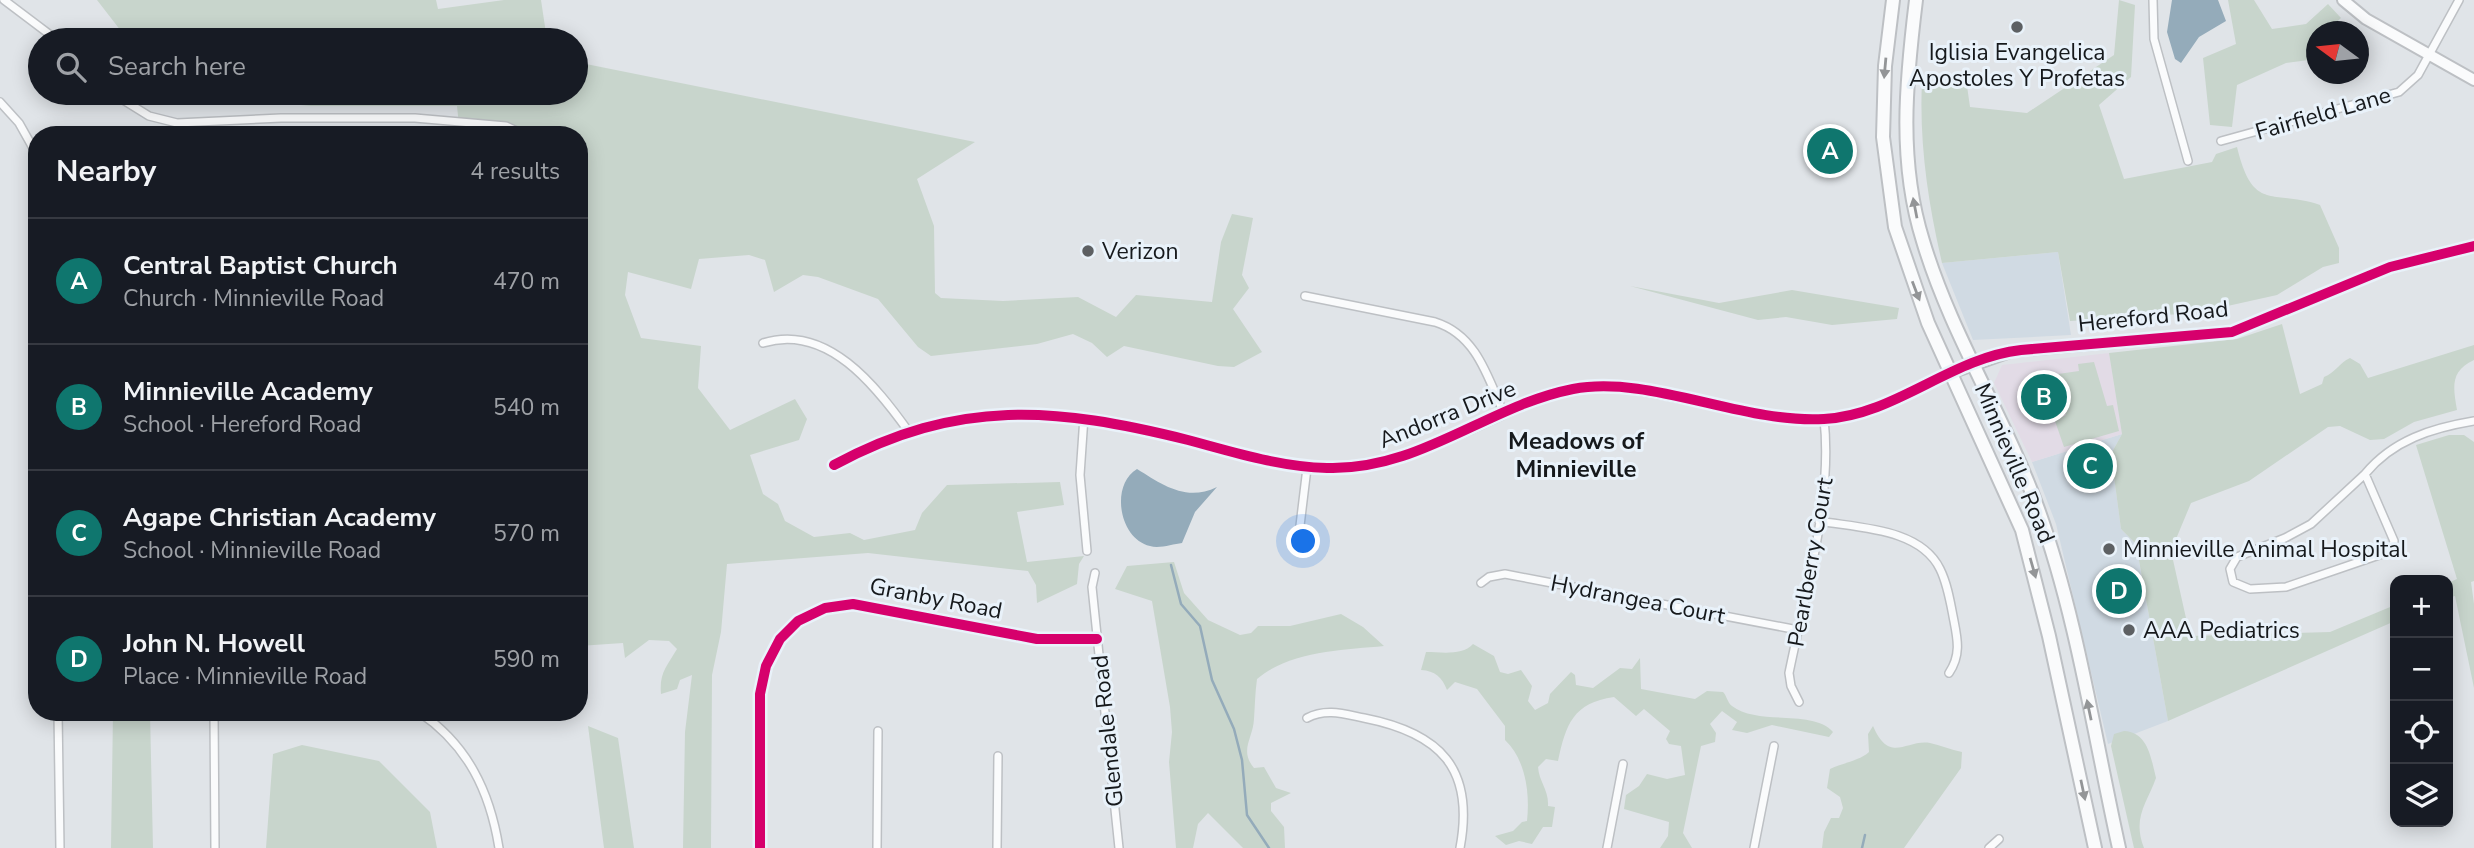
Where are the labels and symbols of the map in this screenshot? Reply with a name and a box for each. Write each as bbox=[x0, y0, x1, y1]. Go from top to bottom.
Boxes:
marker: Iglisia Evangelica Apostoles Y Profetas bbox=[2009, 19, 2025, 35]
north arrow bbox=[2306, 21, 2369, 84]
place label: Iglisia Evangelica Apostoles Y Profetas bbox=[1909, 37, 2125, 94]
one-way arrow bbox=[1879, 57, 1890, 79]
street label: Fairfield Lane bbox=[2252, 79, 2395, 148]
pin: A bbox=[1807, 125, 1853, 177]
one-way arrow bbox=[1910, 197, 1921, 219]
place label: Verizon bbox=[1101, 236, 1179, 267]
marker: Verizon bbox=[1080, 243, 1096, 259]
one-way arrow bbox=[1910, 281, 1921, 302]
street label: Hereford Road bbox=[2076, 293, 2230, 340]
pin: B bbox=[2021, 371, 2067, 423]
street label: Andorra Drive bbox=[1374, 373, 1520, 456]
street label: Minnieville Road bbox=[1967, 378, 2062, 548]
district label: Meadows of Minnieville bbox=[1508, 425, 1645, 485]
pin: C bbox=[2067, 440, 2113, 492]
street label: Pearlberry Court bbox=[1780, 474, 1841, 649]
your location bbox=[1286, 524, 1320, 558]
place label: Minnieville Animal Hospital bbox=[2123, 534, 2407, 565]
marker: Minnieville Animal Hospital bbox=[2101, 541, 2117, 557]
one-way arrow bbox=[2028, 557, 2039, 579]
pin: D bbox=[2096, 565, 2142, 617]
street label: Hydrangea Court bbox=[1548, 567, 1729, 632]
street label: Granby Road bbox=[867, 570, 1005, 627]
place label: AAA Pediatrics bbox=[2143, 615, 2300, 646]
marker: AAA Pediatrics bbox=[2121, 622, 2137, 638]
street label: Glendale Road bbox=[1084, 653, 1131, 808]
one-way arrow bbox=[2083, 699, 2094, 721]
one-way arrow bbox=[2077, 779, 2088, 801]

